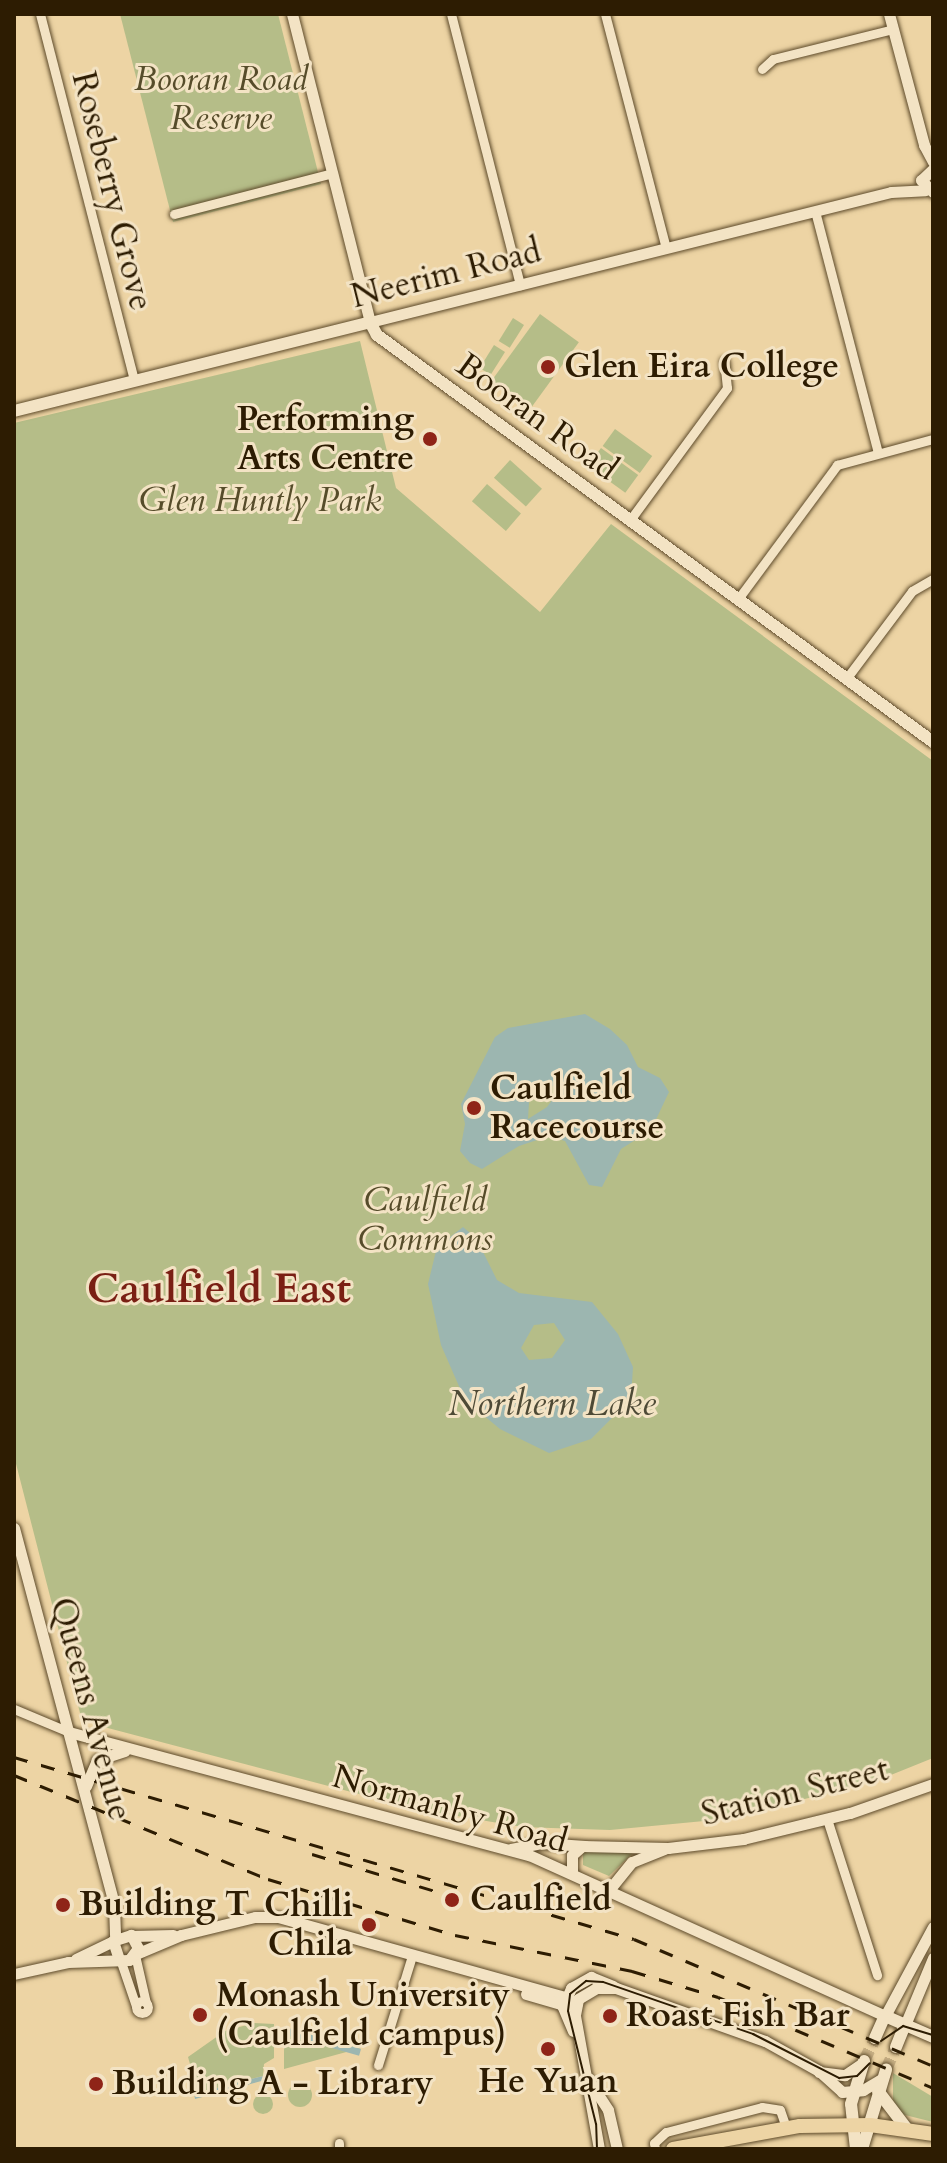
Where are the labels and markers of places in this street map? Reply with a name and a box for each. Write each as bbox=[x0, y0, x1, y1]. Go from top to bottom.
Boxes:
place label: Glen Eira College bbox=[564, 347, 839, 387]
marker: Glen Eira College bbox=[539, 358, 557, 376]
place label: Performing Arts Centre bbox=[237, 399, 414, 478]
marker: Performing Arts Centre bbox=[421, 430, 439, 448]
place label: Caulfield Racecourse bbox=[490, 1068, 664, 1148]
marker: Caulfield Racecourse bbox=[465, 1099, 483, 1117]
place label: Caulfield bbox=[470, 1880, 612, 1920]
place label: Building T bbox=[79, 1885, 250, 1925]
place label: Chilli Chila bbox=[264, 1885, 353, 1964]
marker: Caulfield bbox=[441, 1889, 463, 1911]
marker: Building T bbox=[54, 1896, 72, 1914]
marker: Chilli Chila bbox=[360, 1916, 378, 1934]
place label: Monash University (Caulfield campus) bbox=[216, 1975, 510, 2054]
place label: Roast Fish Bar bbox=[626, 1996, 850, 2036]
marker: Monash University (Caulfield campus) bbox=[191, 2006, 209, 2024]
marker: Roast Fish Bar bbox=[601, 2007, 619, 2025]
marker: He Yuan bbox=[539, 2040, 557, 2058]
place label: He Yuan bbox=[478, 2062, 618, 2102]
place label: Building A - Library bbox=[112, 2064, 433, 2104]
marker: Building A - Library bbox=[87, 2075, 105, 2093]

